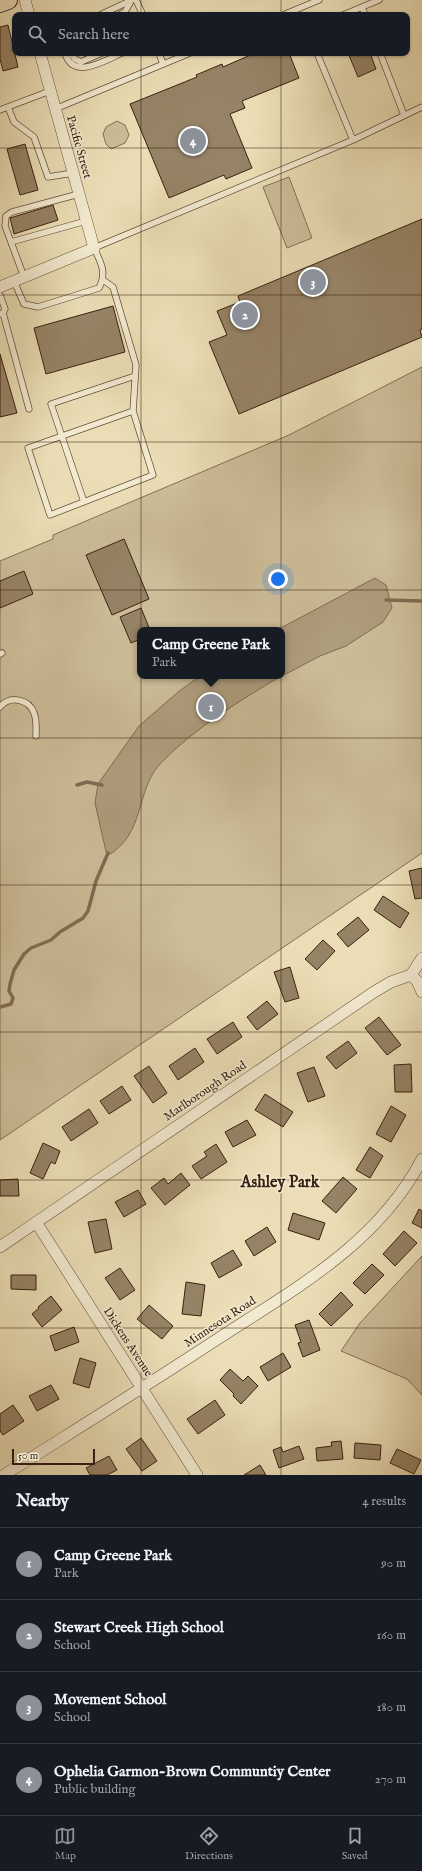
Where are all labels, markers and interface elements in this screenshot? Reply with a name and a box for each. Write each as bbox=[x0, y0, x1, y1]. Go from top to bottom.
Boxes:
search box bbox=[12, 12, 410, 56]
icon: search bbox=[26, 23, 48, 45]
text: Search here bbox=[58, 25, 129, 44]
street label: Pacific Street bbox=[63, 114, 95, 180]
pin: 4 bbox=[180, 126, 206, 156]
pin: 3 bbox=[300, 267, 326, 297]
pin: 2 bbox=[232, 300, 258, 330]
your location bbox=[268, 569, 288, 589]
popup bbox=[137, 627, 285, 679]
text: Camp Greene Park bbox=[152, 635, 270, 654]
text: Park bbox=[152, 654, 177, 671]
pin: 1 bbox=[198, 692, 224, 722]
street label: Marlborough Road bbox=[161, 1057, 250, 1124]
district label: Ashley Park bbox=[240, 1173, 320, 1193]
street label: Minnesota Road bbox=[181, 1293, 259, 1351]
street label: Dickens Avenue bbox=[100, 1304, 156, 1380]
scale bar bbox=[12, 1447, 95, 1466]
text: 50 m bbox=[18, 1449, 38, 1463]
text: Nearby bbox=[16, 1491, 69, 1512]
text: 4 results bbox=[362, 1493, 406, 1510]
text: Camp Greene Park bbox=[54, 1546, 172, 1565]
text: 1 bbox=[27, 1555, 31, 1572]
text: 90 m bbox=[381, 1555, 406, 1572]
text: Park bbox=[54, 1565, 79, 1582]
text: Stewart Creek High School bbox=[54, 1618, 224, 1637]
text: 2 bbox=[26, 1627, 32, 1644]
text: 160 m bbox=[376, 1627, 406, 1644]
text: School bbox=[54, 1637, 91, 1654]
text: Movement School bbox=[54, 1690, 166, 1709]
text: 3 bbox=[27, 1699, 31, 1716]
text: 180 m bbox=[377, 1699, 406, 1716]
text: School bbox=[54, 1709, 91, 1726]
text: Ophelia Garmon-Brown Communtiy Center bbox=[54, 1762, 331, 1781]
text: 4 bbox=[26, 1771, 32, 1788]
text: 270 m bbox=[375, 1771, 406, 1788]
text: Public building bbox=[54, 1781, 136, 1798]
tab: Map bbox=[54, 1825, 76, 1863]
tab: Directions bbox=[185, 1825, 233, 1863]
tab: Saved bbox=[342, 1825, 368, 1863]

